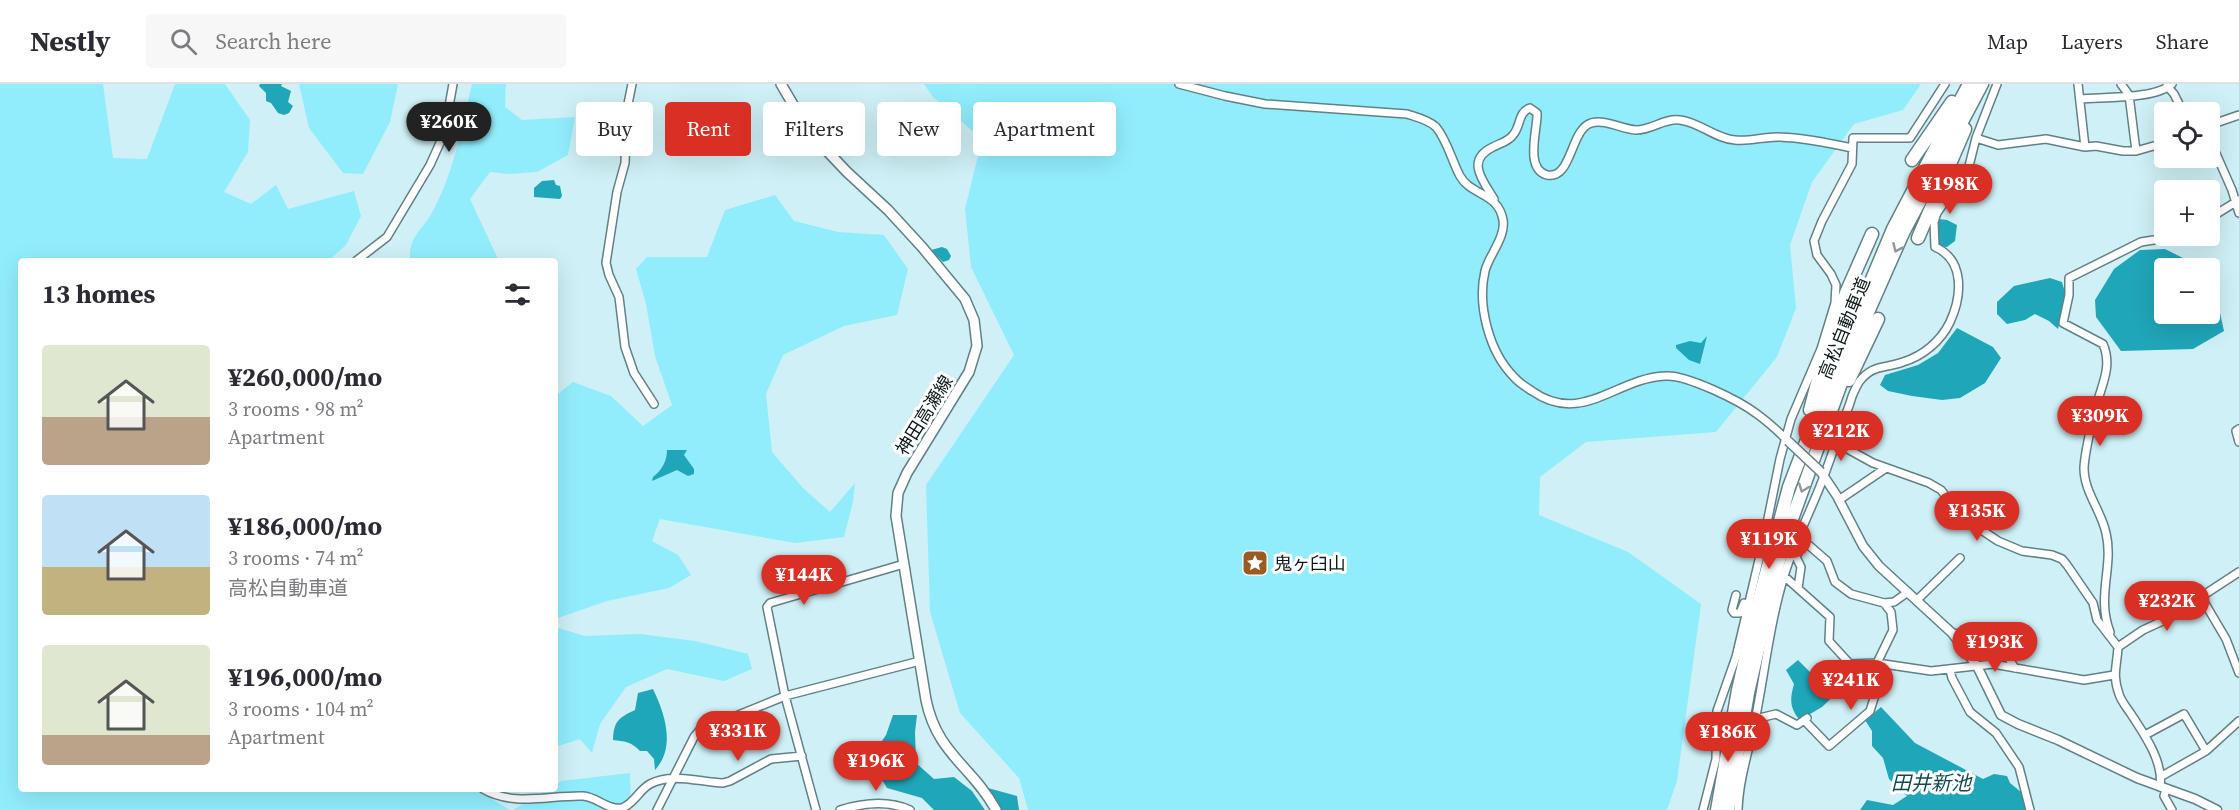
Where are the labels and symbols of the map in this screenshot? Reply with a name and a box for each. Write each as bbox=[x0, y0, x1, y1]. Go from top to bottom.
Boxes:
pin: ¥260K bbox=[407, 102, 491, 153]
pin: ¥198K bbox=[1908, 164, 1992, 215]
one-way arrow bbox=[1892, 241, 1904, 252]
street label: 高松自動車道 bbox=[1812, 273, 1876, 383]
street label: 神田高瀬線 bbox=[890, 370, 958, 460]
pin: ¥309K bbox=[2058, 396, 2142, 447]
pin: ¥212K bbox=[1799, 411, 1883, 462]
one-way arrow bbox=[1798, 482, 1811, 493]
pin: ¥135K bbox=[1935, 491, 2019, 542]
pin: ¥119K bbox=[1727, 519, 1811, 570]
place icon: 鬼ヶ臼山 bbox=[1240, 548, 1270, 578]
place label: 鬼ヶ臼山 bbox=[1274, 551, 1346, 576]
pin: ¥144K bbox=[762, 555, 846, 606]
pin: ¥232K bbox=[2125, 581, 2209, 632]
pin: ¥193K bbox=[1953, 622, 2037, 673]
pin: ¥241K bbox=[1809, 660, 1893, 711]
pin: ¥331K bbox=[696, 711, 780, 762]
pin: ¥186K bbox=[1686, 712, 1770, 763]
pin: ¥196K bbox=[834, 741, 918, 792]
water label: 田井新池 bbox=[1891, 769, 1973, 797]

